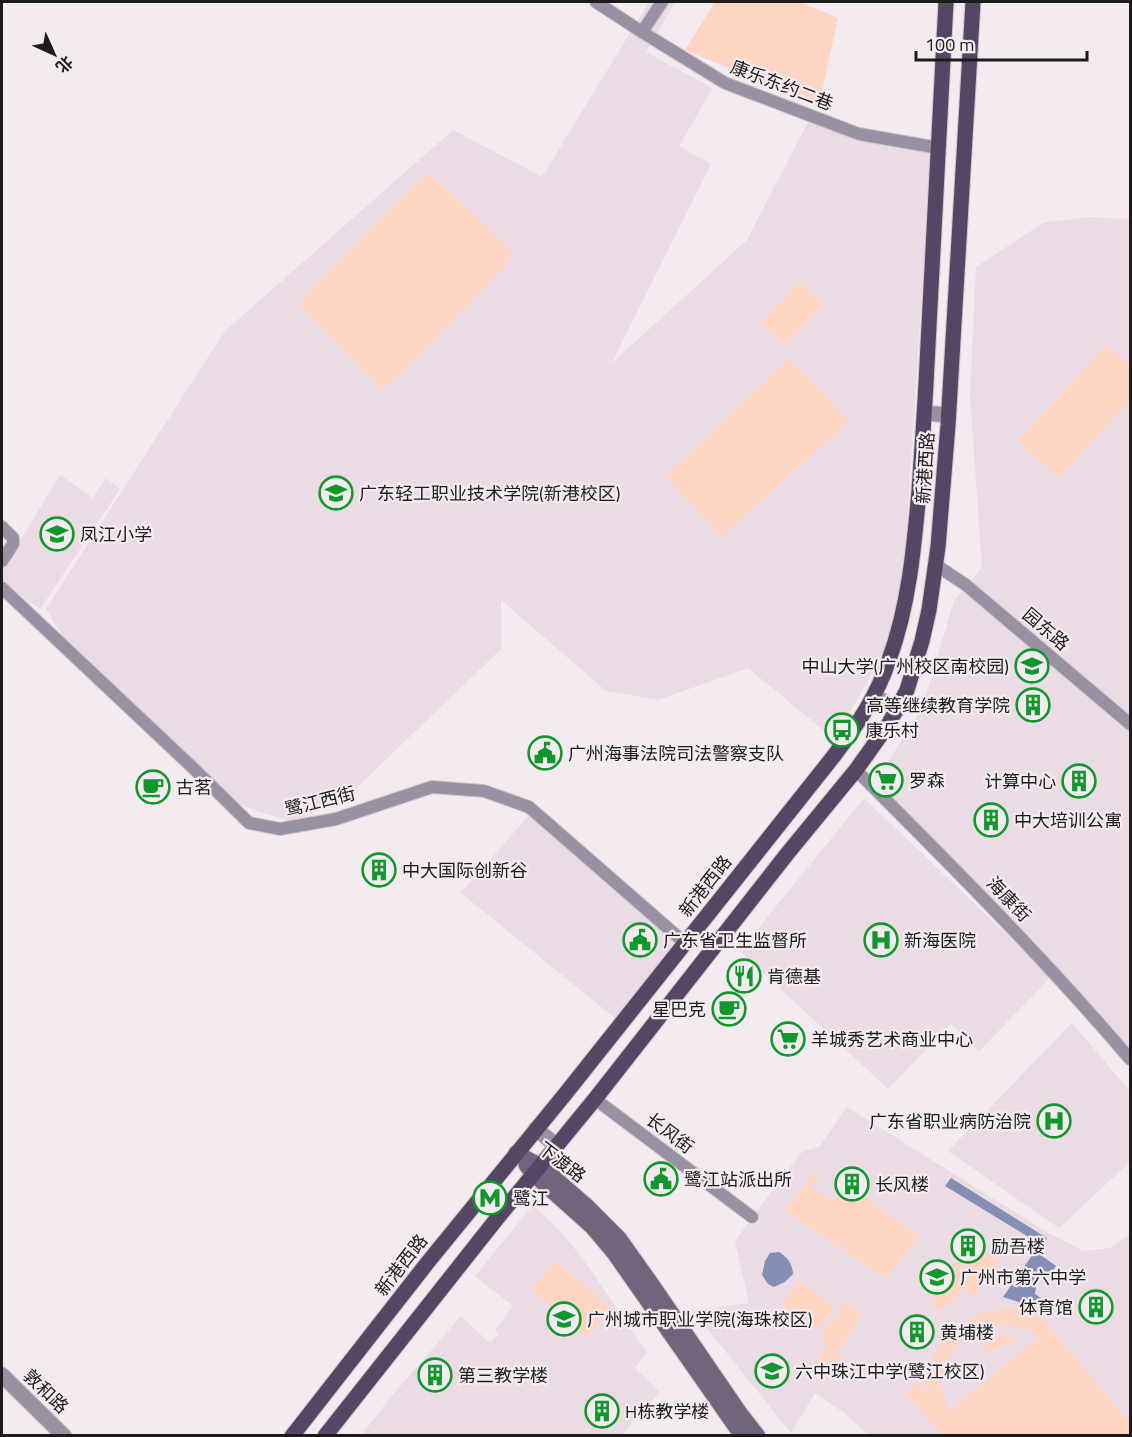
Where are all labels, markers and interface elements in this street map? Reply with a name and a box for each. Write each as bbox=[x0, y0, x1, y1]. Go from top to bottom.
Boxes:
north arrow bbox=[24, 24, 84, 84]
scale bar bbox=[916, 24, 1087, 62]
text: 100 m bbox=[925, 31, 974, 58]
text: 北 bbox=[50, 50, 79, 79]
street label: 康乐东约二巷 bbox=[727, 53, 837, 117]
street label: 新港西路 bbox=[909, 431, 941, 505]
school or university icon: 广东轻工职业技术学院(新港校区) bbox=[318, 475, 354, 511]
place label: 广东轻工职业技术学院(新港校区) bbox=[359, 480, 621, 507]
school or university icon: 凤江小学 bbox=[39, 516, 75, 552]
place label: 凤江小学 bbox=[80, 521, 152, 548]
street label: 园东路 bbox=[1017, 601, 1075, 657]
school or university icon: 中山大学(广州校区南校园) bbox=[1014, 648, 1050, 684]
place label: 中山大学(广州校区南校园) bbox=[801, 653, 1009, 680]
building icon: 高等继续教育学院 bbox=[1015, 687, 1051, 723]
place label: 高等继续教育学院 bbox=[866, 692, 1010, 719]
bus stop icon: 康乐村 bbox=[824, 712, 860, 748]
place label: 康乐村 bbox=[865, 717, 919, 744]
public building icon: 广州海事法院司法警察支队 bbox=[527, 735, 563, 771]
place label: 广州海事法院司法警察支队 bbox=[568, 740, 784, 767]
supermarket icon: 罗森 bbox=[868, 762, 904, 798]
building icon: 计算中心 bbox=[1061, 763, 1097, 799]
place label: 罗森 bbox=[909, 767, 945, 794]
place label: 计算中心 bbox=[984, 768, 1056, 795]
cafe icon: 古茗 bbox=[135, 769, 171, 805]
place label: 古茗 bbox=[176, 774, 212, 801]
street label: 鹭江西街 bbox=[282, 779, 358, 823]
building icon: 中大培训公寓 bbox=[973, 802, 1009, 838]
place label: 中大培训公寓 bbox=[1014, 807, 1122, 834]
street label: 新港西路 bbox=[672, 849, 738, 923]
building icon: 中大国际创新谷 bbox=[361, 852, 397, 888]
place label: 中大国际创新谷 bbox=[402, 857, 528, 884]
street label: 海康街 bbox=[981, 870, 1037, 928]
public building icon: 广东省卫生监督所 bbox=[622, 922, 658, 958]
hospital icon: 新海医院 bbox=[863, 922, 899, 958]
place label: 广东省卫生监督所 bbox=[663, 927, 807, 954]
place label: 新海医院 bbox=[904, 927, 976, 954]
restaurant icon: 肯德基 bbox=[726, 958, 762, 994]
place label: 肯德基 bbox=[767, 963, 821, 990]
cafe icon: 星巴克 bbox=[711, 991, 747, 1027]
place label: 星巴克 bbox=[652, 996, 706, 1023]
supermarket icon: 羊城秀艺术商业中心 bbox=[770, 1021, 806, 1057]
place label: 羊城秀艺术商业中心 bbox=[811, 1026, 973, 1053]
hospital icon: 广东省职业病防治院 bbox=[1036, 1103, 1072, 1139]
street label: 长风街 bbox=[640, 1106, 700, 1160]
place label: 广东省职业病防治院 bbox=[869, 1108, 1031, 1135]
street label: 下渡路 bbox=[532, 1135, 592, 1189]
public building icon: 鹭江站派出所 bbox=[643, 1161, 679, 1197]
place label: 鹭江站派出所 bbox=[684, 1166, 792, 1193]
building icon: 长风楼 bbox=[834, 1166, 870, 1202]
place label: 长风楼 bbox=[875, 1171, 929, 1198]
metro station icon: 鹭江 bbox=[472, 1180, 508, 1216]
place label: 鹭江 bbox=[513, 1185, 549, 1212]
street label: 新港西路 bbox=[368, 1228, 434, 1302]
building icon: 励吾楼 bbox=[950, 1228, 986, 1264]
place label: 励吾楼 bbox=[991, 1233, 1045, 1260]
school or university icon: 广州市第六中学 bbox=[919, 1259, 955, 1295]
place label: 广州市第六中学 bbox=[960, 1264, 1086, 1291]
building icon: 体育馆 bbox=[1078, 1289, 1114, 1325]
place label: 体育馆 bbox=[1019, 1294, 1073, 1321]
school or university icon: 广州城市职业学院(海珠校区) bbox=[546, 1301, 582, 1337]
place label: 广州城市职业学院(海珠校区) bbox=[587, 1306, 813, 1333]
building icon: 黄埔楼 bbox=[899, 1314, 935, 1350]
place label: 黄埔楼 bbox=[940, 1319, 994, 1346]
school or university icon: 六中珠江中学(鹭江校区) bbox=[754, 1353, 790, 1389]
building icon: 第三教学楼 bbox=[417, 1357, 453, 1393]
place label: 六中珠江中学(鹭江校区) bbox=[795, 1358, 985, 1385]
place label: 第三教学楼 bbox=[458, 1362, 548, 1389]
street label: 敦和路 bbox=[17, 1363, 75, 1419]
building icon: H栋教学楼 bbox=[584, 1393, 620, 1429]
place label: H栋教学楼 bbox=[625, 1398, 709, 1425]

